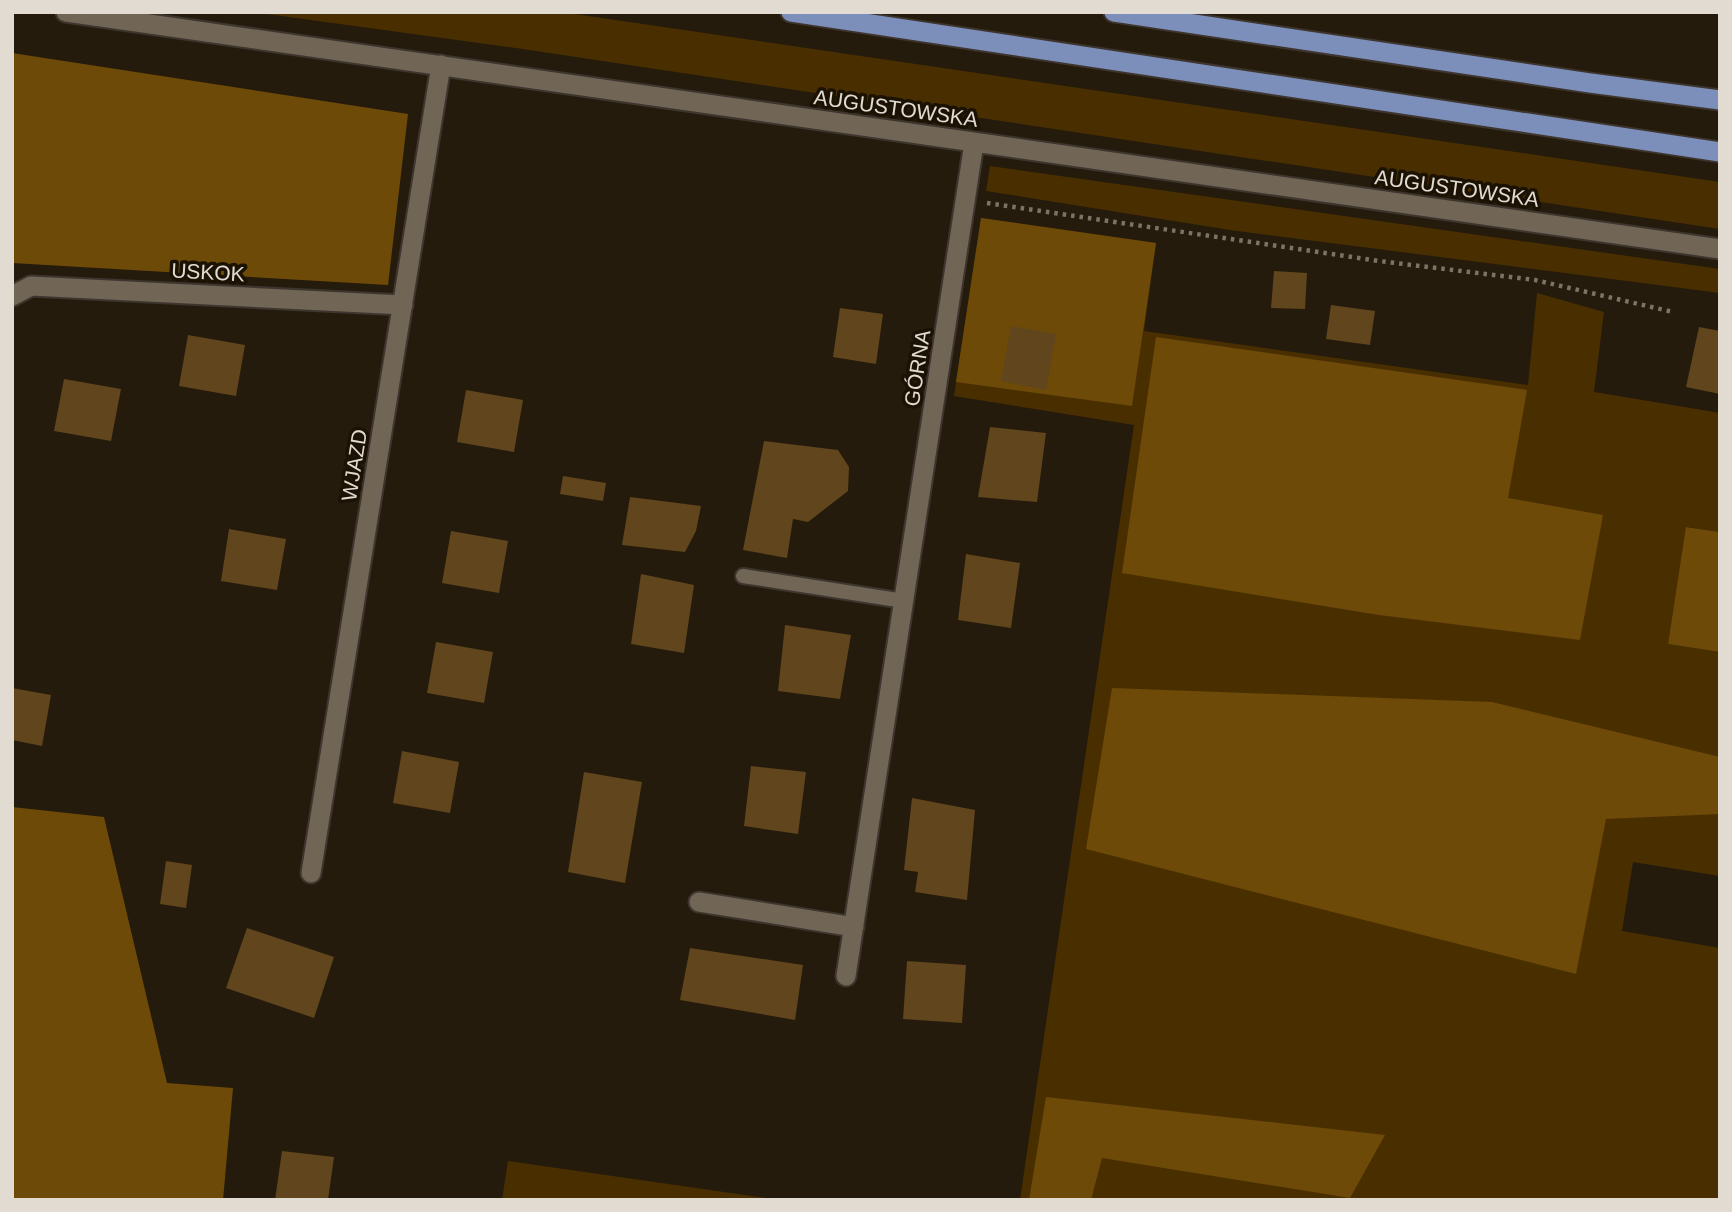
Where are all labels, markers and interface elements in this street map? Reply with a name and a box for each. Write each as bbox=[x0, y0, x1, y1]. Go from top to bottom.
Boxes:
street label: AUGUSTOWSKA bbox=[813, 85, 979, 131]
street label: AUGUSTOWSKA bbox=[1374, 165, 1540, 211]
street label: USKOK bbox=[171, 259, 245, 285]
street label: GÓRNA bbox=[900, 328, 934, 408]
street label: WJAZD bbox=[337, 427, 371, 503]

